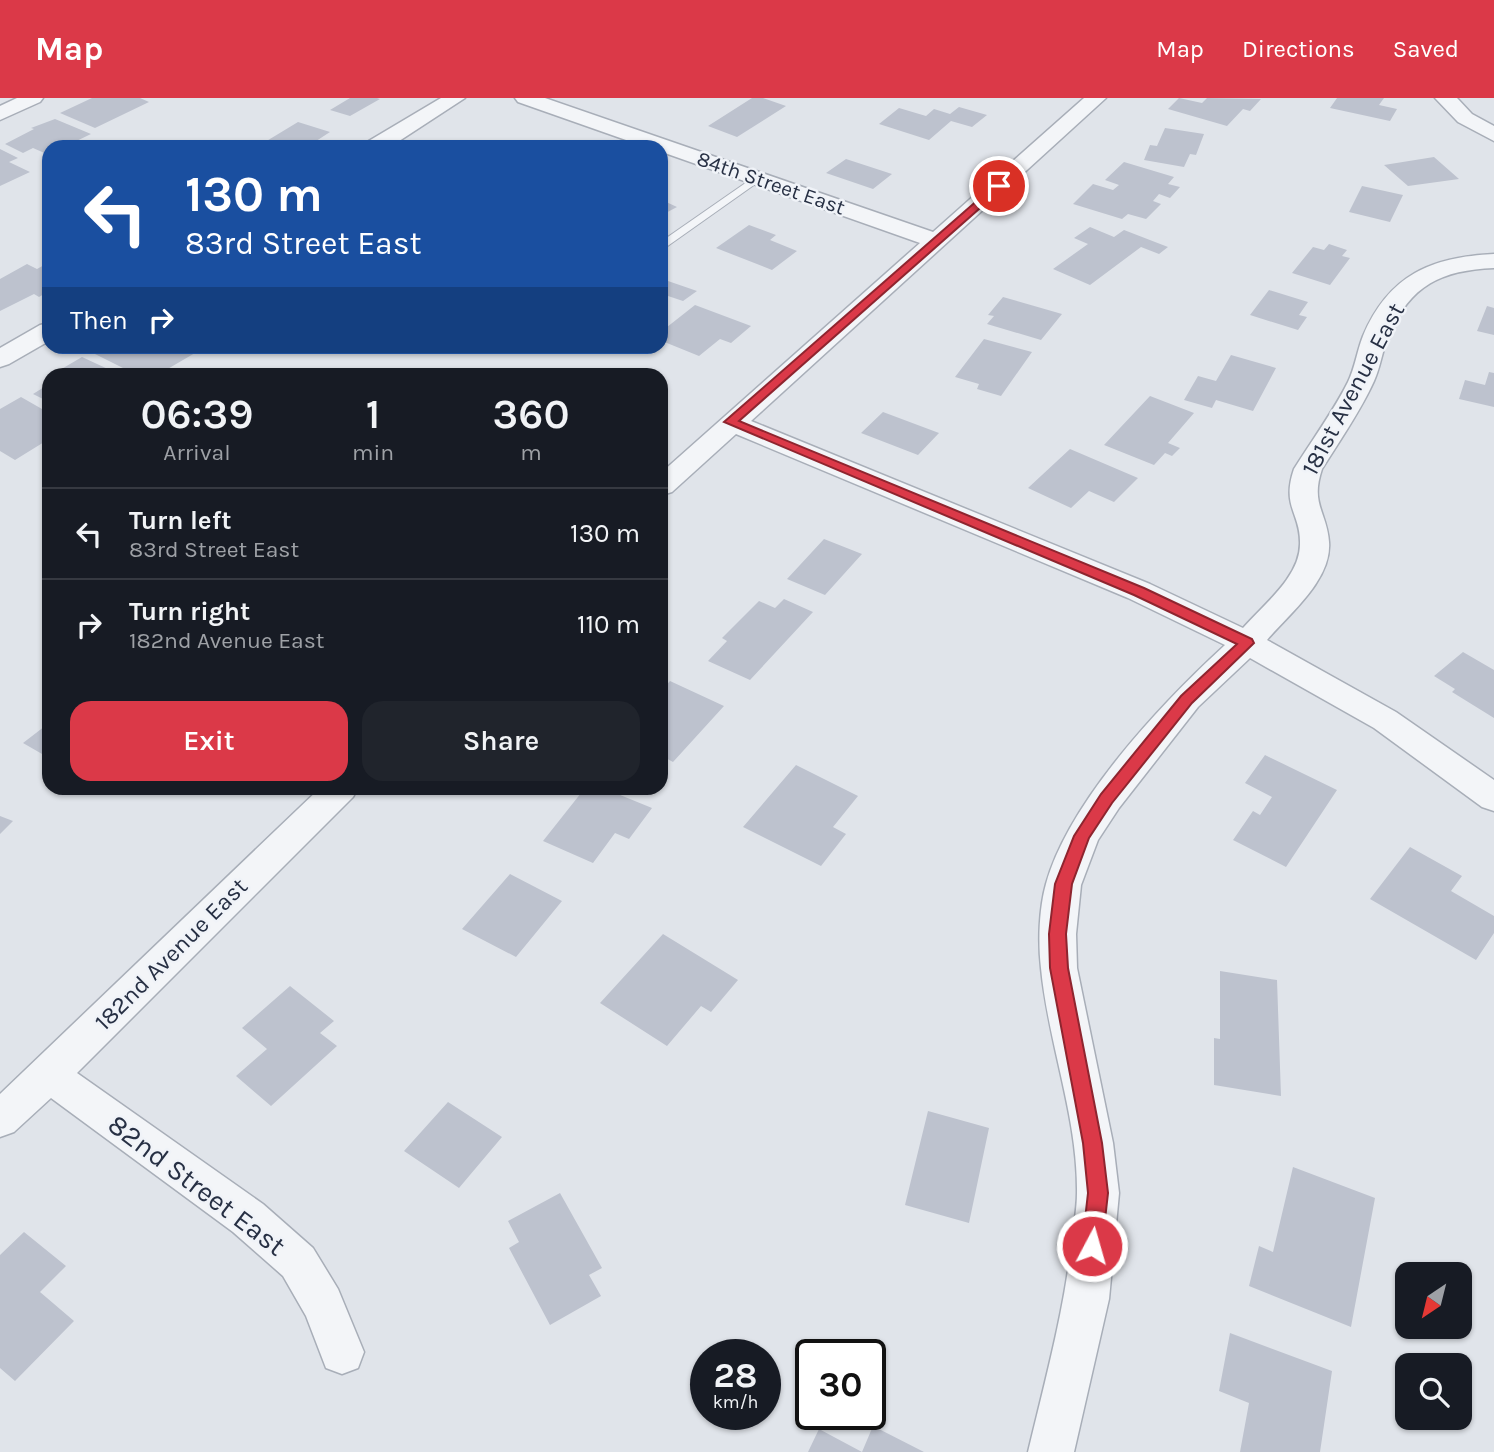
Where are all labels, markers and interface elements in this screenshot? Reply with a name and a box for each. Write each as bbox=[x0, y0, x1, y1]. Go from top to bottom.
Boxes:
text: Map bbox=[35, 30, 103, 68]
text: Map bbox=[1156, 35, 1204, 63]
text: Directions bbox=[1242, 35, 1355, 63]
text: Saved bbox=[1393, 35, 1459, 63]
street label: 84th Street East bbox=[694, 146, 848, 220]
pin bbox=[969, 156, 1029, 216]
text: 130 m bbox=[185, 166, 323, 223]
icon: arrive bbox=[980, 167, 1018, 205]
icon: left bbox=[70, 168, 161, 259]
text: 83rd Street East bbox=[185, 225, 422, 262]
street label: 181st Avenue East bbox=[1296, 298, 1410, 480]
icon: right bbox=[142, 301, 180, 339]
text: Then bbox=[70, 305, 128, 336]
text: 06:39 bbox=[140, 389, 254, 439]
text: 1 bbox=[366, 389, 380, 439]
text: 360 bbox=[493, 389, 570, 439]
text: Arrival bbox=[163, 439, 231, 466]
text: min bbox=[352, 439, 394, 466]
text: m bbox=[520, 439, 542, 466]
text: Turn left bbox=[129, 505, 231, 536]
icon: left bbox=[70, 515, 108, 553]
text: 130 m bbox=[570, 518, 640, 549]
text: 83rd Street East bbox=[129, 536, 299, 563]
text: Turn right bbox=[129, 596, 250, 627]
icon: right bbox=[70, 606, 108, 644]
text: 110 m bbox=[577, 609, 640, 640]
text: 182nd Avenue East bbox=[129, 627, 325, 654]
button: Exit bbox=[70, 701, 348, 781]
button: Share bbox=[362, 701, 640, 781]
street label: 182nd Avenue East bbox=[89, 872, 253, 1036]
street label: 82nd Street East bbox=[102, 1108, 292, 1262]
position arrow bbox=[1055, 1209, 1129, 1283]
north arrow bbox=[1395, 1262, 1472, 1339]
map controls bbox=[1395, 1262, 1472, 1430]
speed limit sign: 30 bbox=[795, 1339, 886, 1430]
button: search bbox=[1395, 1353, 1472, 1430]
text: 28 bbox=[714, 1355, 757, 1396]
text: km/h bbox=[713, 1391, 758, 1413]

